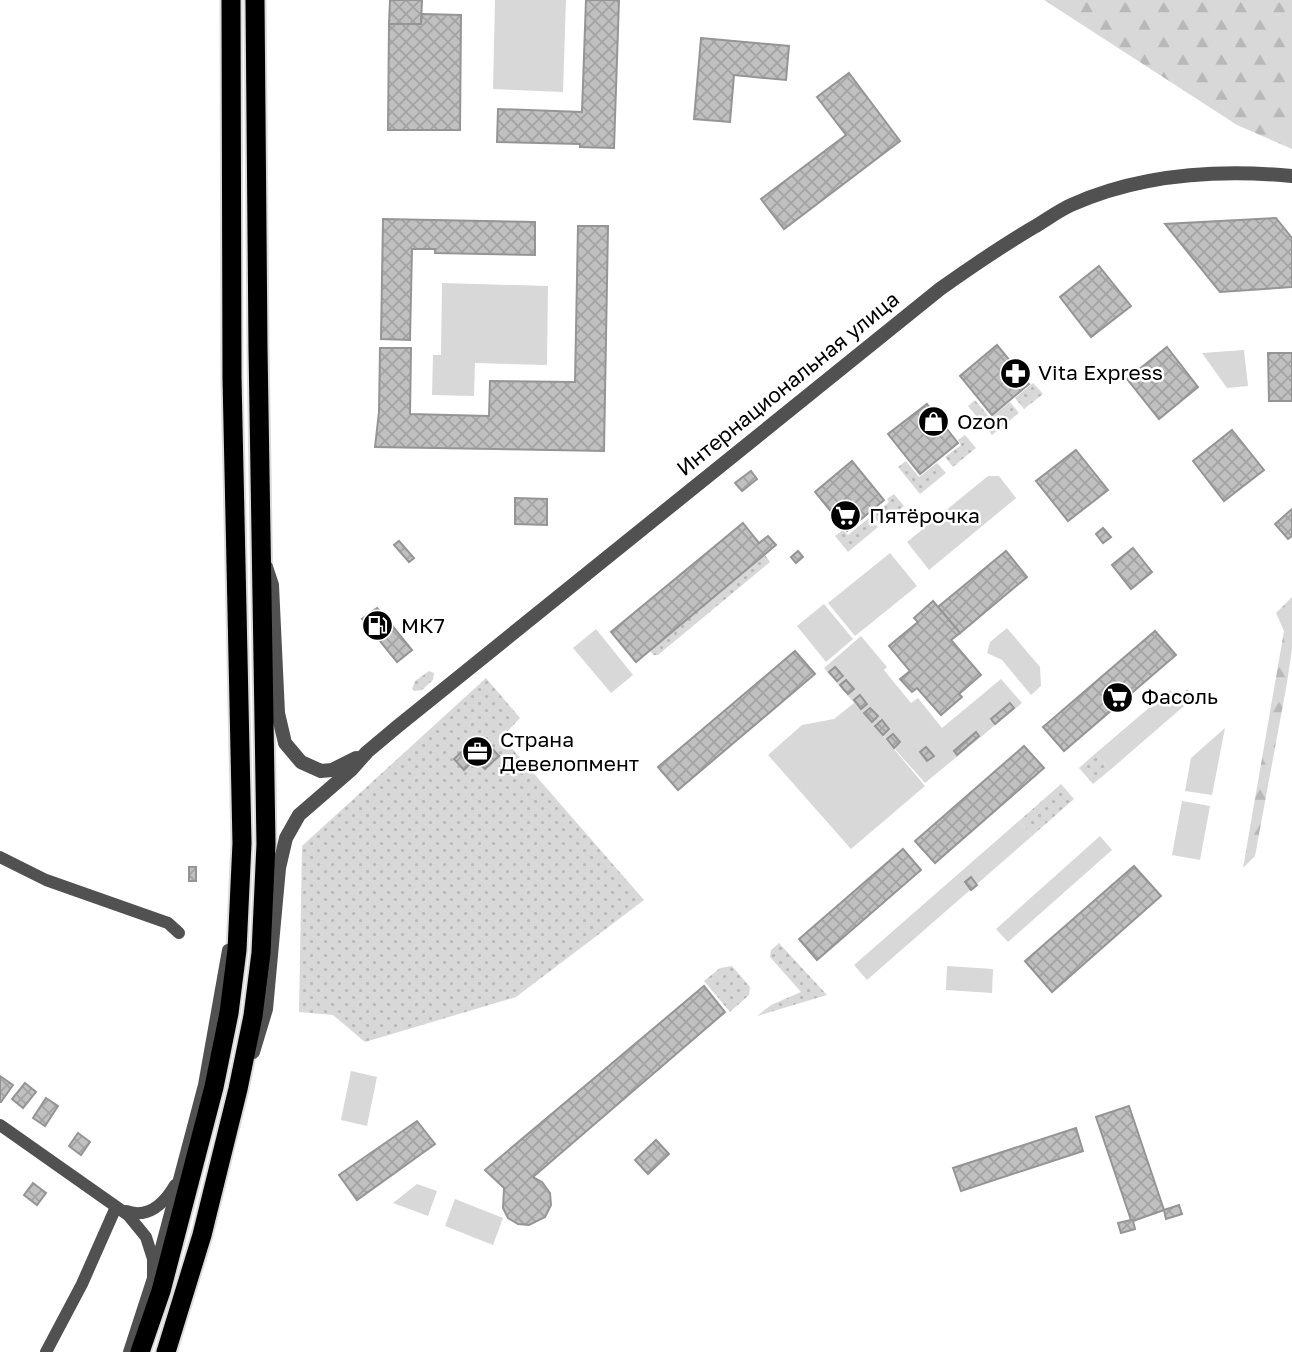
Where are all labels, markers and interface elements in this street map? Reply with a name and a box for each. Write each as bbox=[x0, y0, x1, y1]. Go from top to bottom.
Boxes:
street label: Интернациональная улица bbox=[671, 285, 904, 481]
pharmacy icon: Vita Express bbox=[998, 356, 1032, 390]
place label: Vita Express bbox=[1038, 359, 1163, 385]
shop icon: Ozon bbox=[917, 405, 951, 439]
place label: Ozon bbox=[957, 408, 1009, 434]
supermarket icon: Пятёрочка bbox=[829, 499, 863, 533]
place label: Пятёрочка bbox=[869, 502, 980, 528]
fuel station icon: МК7 bbox=[361, 609, 395, 643]
place label: МК7 bbox=[401, 612, 445, 638]
supermarket icon: Фасоль bbox=[1101, 680, 1135, 714]
place label: Фасоль bbox=[1141, 683, 1218, 709]
place label: Страна Девелопмент bbox=[500, 726, 639, 776]
office icon: Страна Девелопмент bbox=[460, 735, 494, 769]

